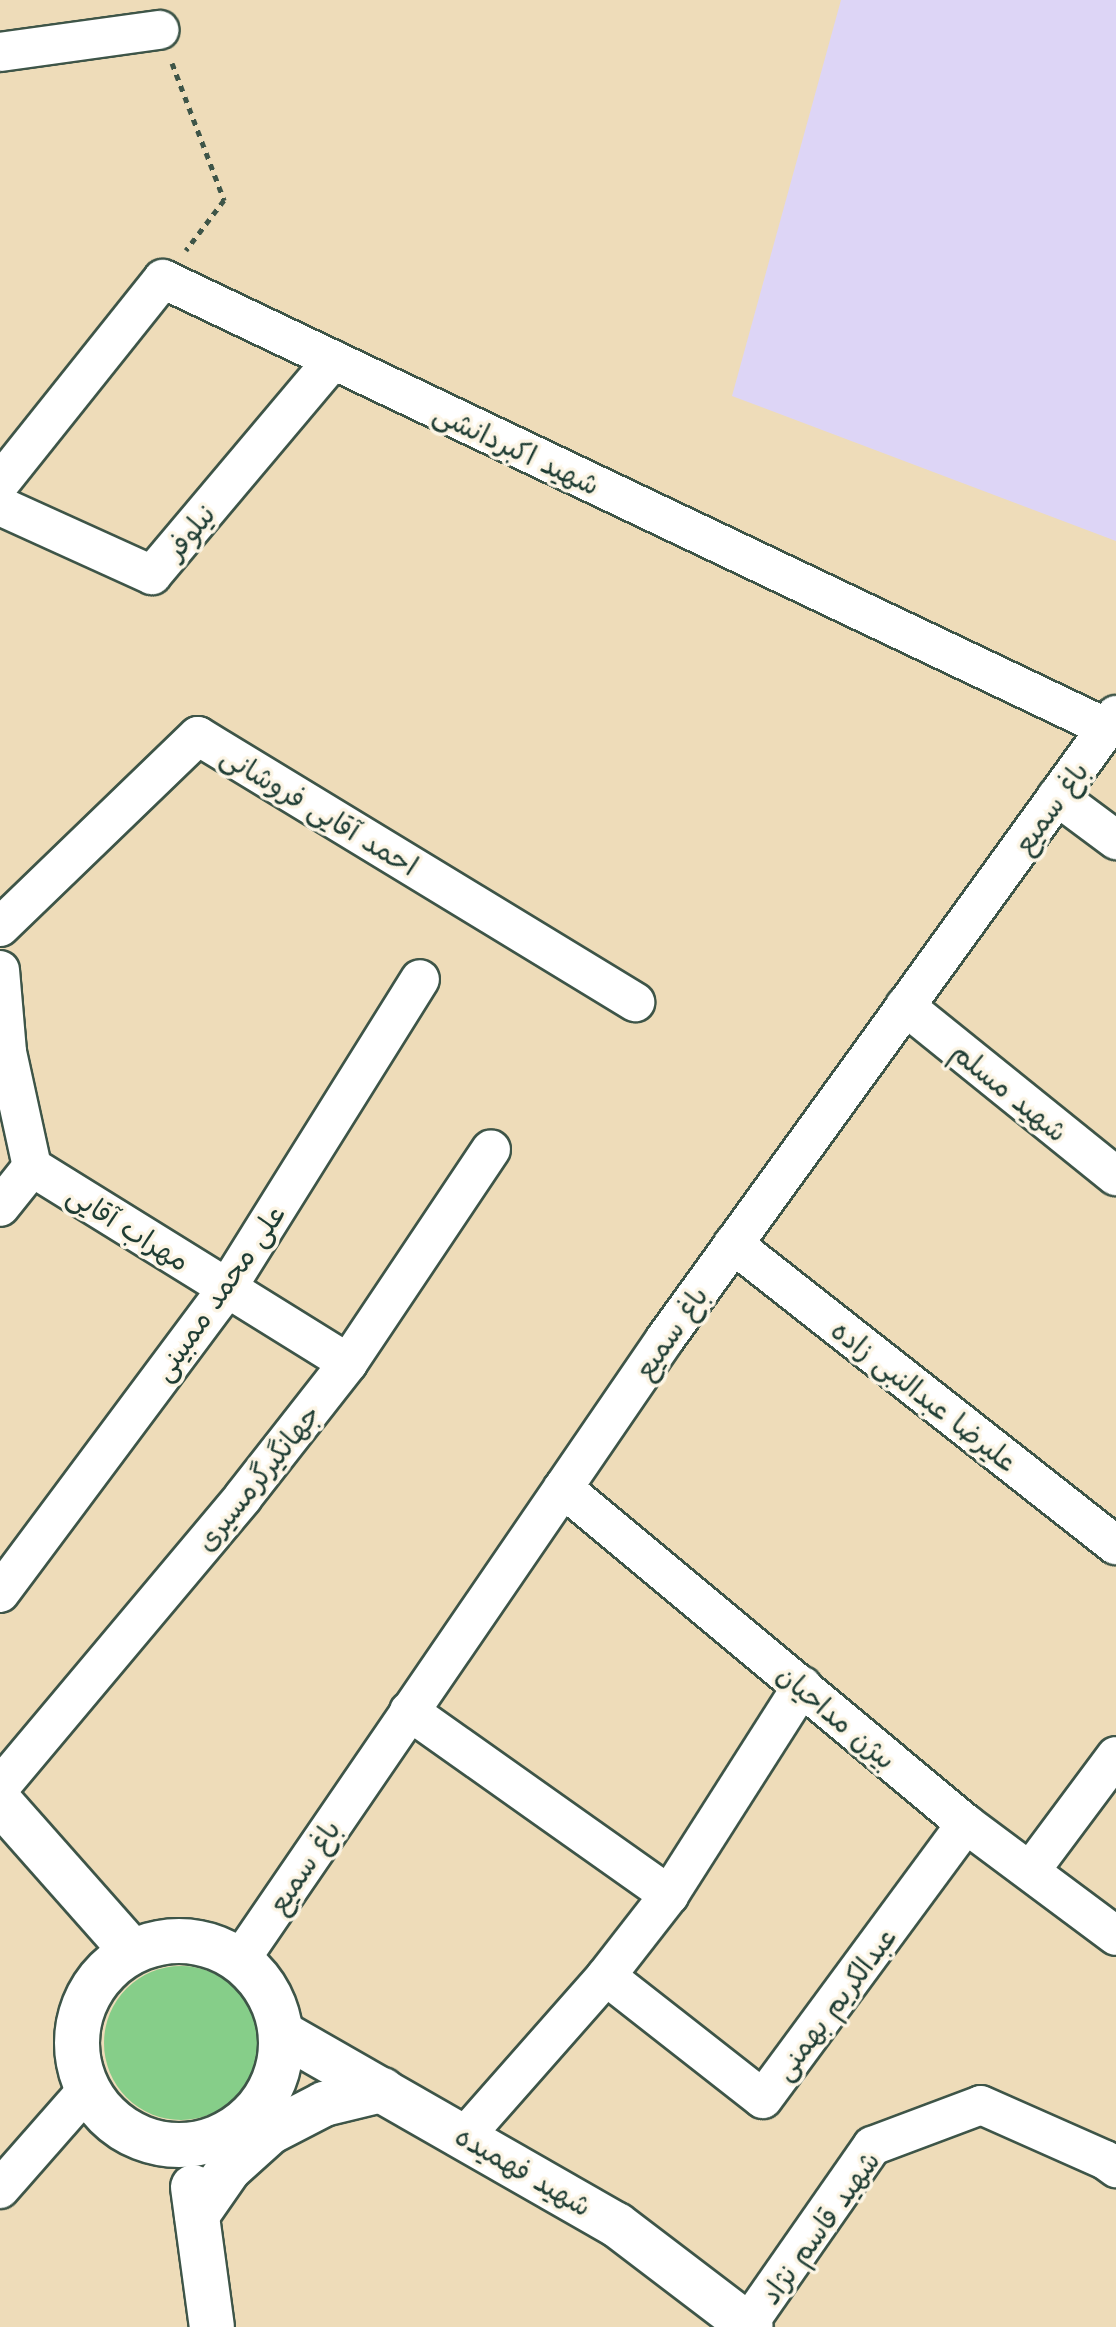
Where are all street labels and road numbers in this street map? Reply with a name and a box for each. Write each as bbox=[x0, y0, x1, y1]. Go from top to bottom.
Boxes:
street label: شهید اکبردانشی bbox=[429, 395, 605, 501]
street label: نیلوفر bbox=[157, 497, 221, 565]
street label: احمد آقایی فروشانی bbox=[215, 738, 425, 882]
street label: باغ سمیع bbox=[1005, 754, 1095, 860]
street label: شهید مسلم bbox=[945, 1034, 1075, 1148]
street label: مهراب آقایی bbox=[62, 1176, 196, 1278]
street label: علی محمد ممبینی bbox=[145, 1197, 291, 1387]
street label: باغ سمیع bbox=[626, 1279, 714, 1385]
street label: علیرضا عبدالنبی زاده bbox=[825, 1312, 1025, 1478]
street label: جهانگیرگرمسیری bbox=[188, 1397, 326, 1557]
street label: بیژن مداحیان bbox=[771, 1657, 903, 1775]
street label: باغ سمیع bbox=[259, 1813, 347, 1919]
street label: عبدالکریم بهمنی bbox=[766, 1920, 902, 2086]
street label: شهید فهمیده bbox=[450, 2118, 598, 2222]
street label: شهید قاسم نژاد bbox=[752, 2144, 886, 2310]

